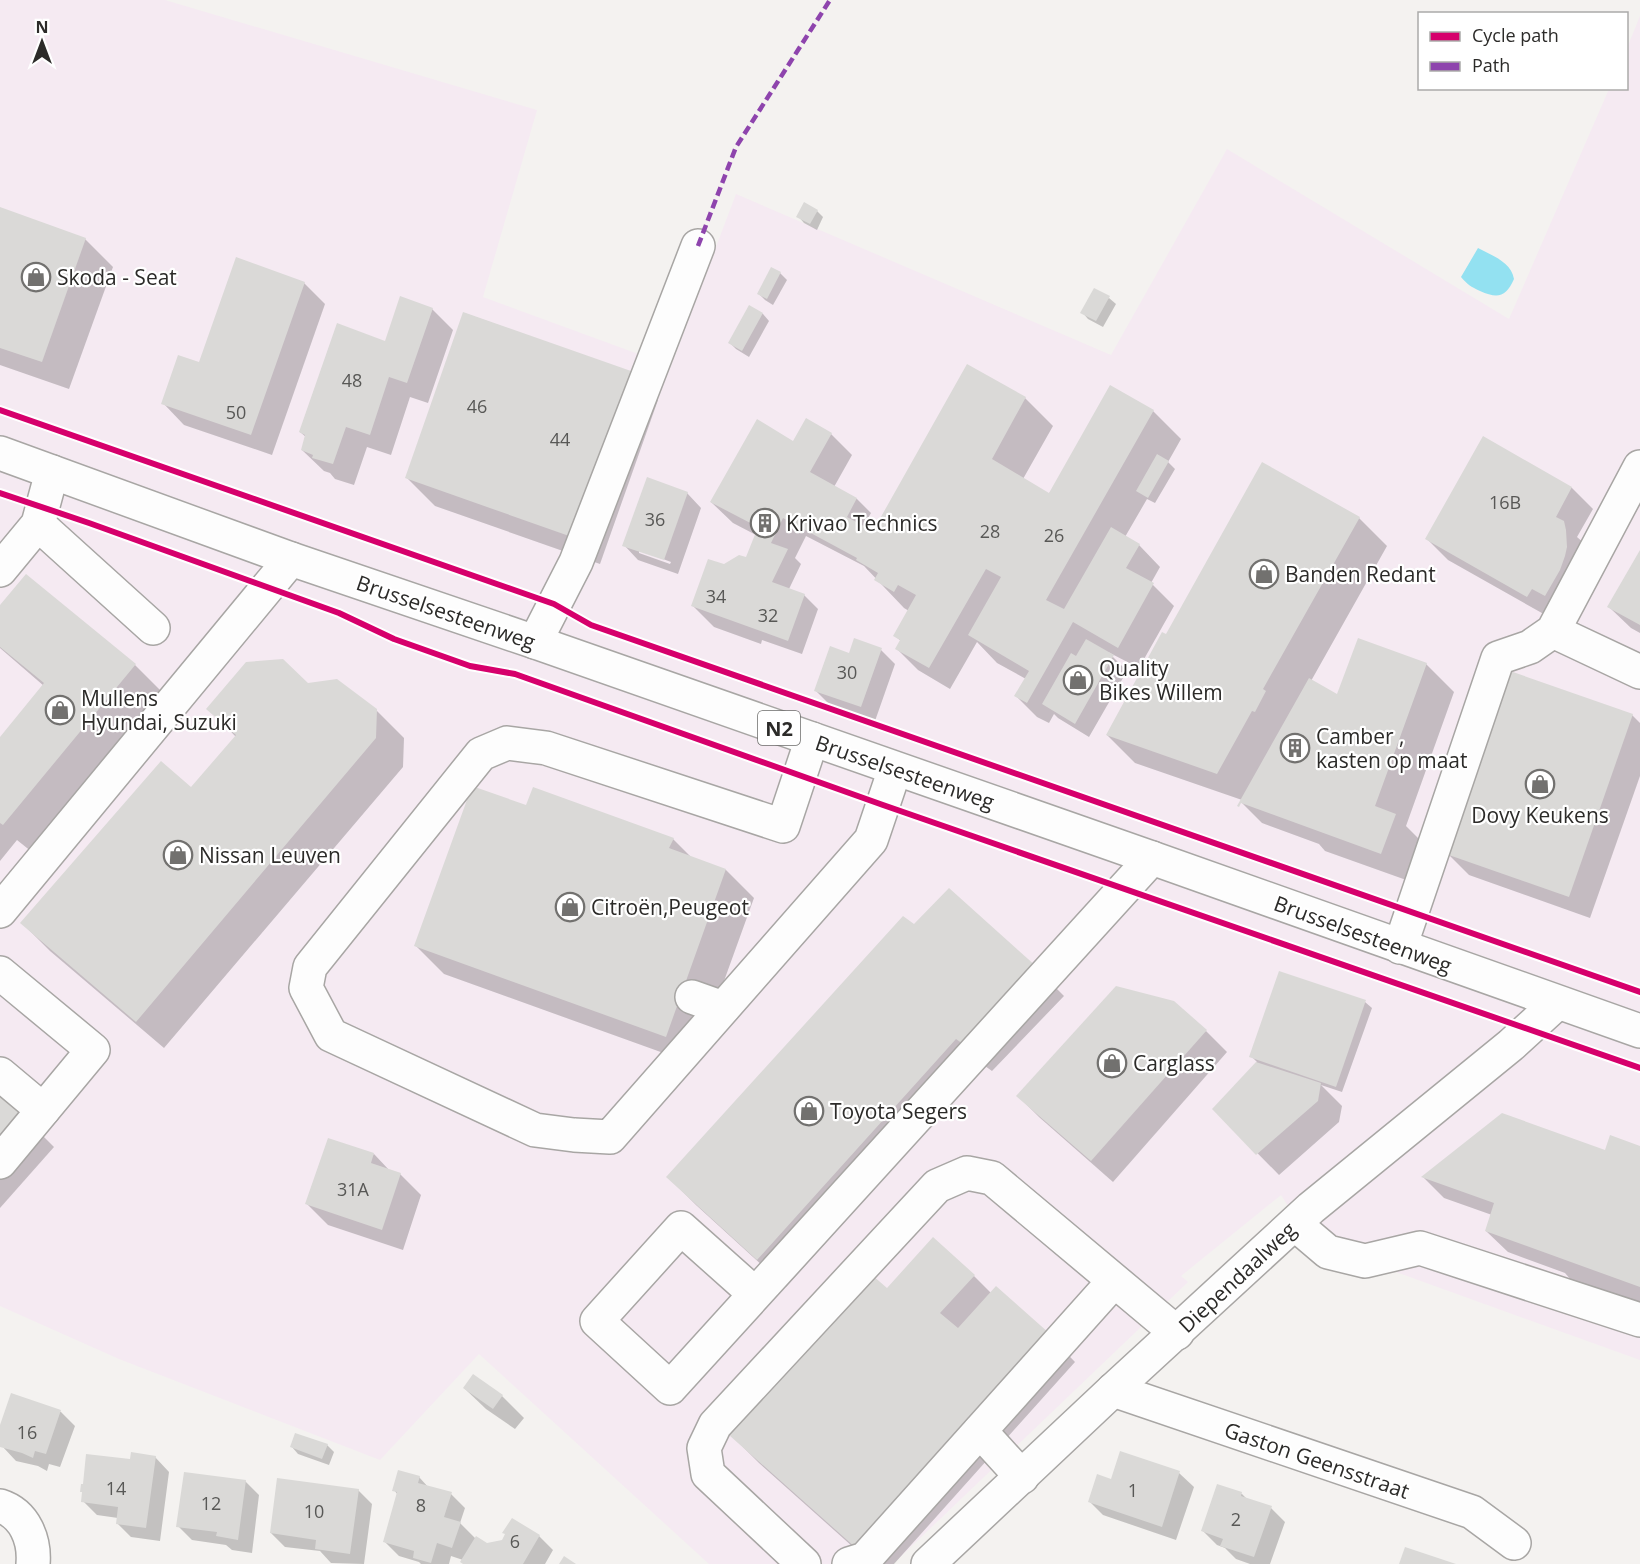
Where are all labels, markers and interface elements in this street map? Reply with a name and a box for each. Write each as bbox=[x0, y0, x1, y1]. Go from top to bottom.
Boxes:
north arrow bbox=[12, 12, 72, 72]
legend bbox=[1418, 12, 1628, 90]
text: N bbox=[35, 16, 49, 38]
text: Cycle path bbox=[1472, 23, 1559, 47]
text: Path bbox=[1472, 53, 1510, 77]
shop icon: Skoda - Seat bbox=[20, 261, 52, 293]
place label: Skoda - Seat bbox=[57, 263, 177, 291]
house number: 48 bbox=[342, 368, 362, 392]
house number: 46 bbox=[467, 394, 487, 418]
house number: 50 bbox=[226, 400, 246, 424]
house number: 44 bbox=[550, 427, 570, 451]
house number: 16B bbox=[1489, 490, 1521, 514]
house number: 36 bbox=[645, 507, 665, 531]
building icon: Krivao Technics bbox=[749, 507, 781, 539]
place label: Krivao Technics bbox=[786, 509, 938, 537]
house number: 28 bbox=[980, 519, 1000, 543]
house number: 26 bbox=[1044, 523, 1064, 547]
shop icon: Banden Redant bbox=[1248, 558, 1280, 590]
place label: Banden Redant bbox=[1285, 560, 1436, 588]
street label: Brusselsesteenweg bbox=[353, 568, 539, 656]
house number: 34 bbox=[706, 584, 726, 608]
house number: 32 bbox=[758, 603, 778, 627]
place label: Quality Bikes Willem bbox=[1099, 654, 1223, 706]
house number: 30 bbox=[837, 660, 857, 684]
shop icon: Quality Bikes Willem bbox=[1062, 664, 1094, 696]
place label: Mullens Hyundai, Suzuki bbox=[81, 684, 237, 736]
shop icon: Mullens Hyundai, Suzuki bbox=[44, 694, 76, 726]
road number: N2 bbox=[758, 711, 800, 745]
place label: Camber , kasten op maat bbox=[1316, 722, 1468, 774]
street label: Brusselsesteenweg bbox=[812, 728, 998, 816]
building icon: Camber , kasten op maat bbox=[1279, 732, 1311, 764]
shop icon: Dovy Keukens bbox=[1524, 768, 1556, 800]
place label: Dovy Keukens bbox=[1471, 801, 1609, 829]
shop icon: Nissan Leuven bbox=[162, 839, 194, 871]
place label: Nissan Leuven bbox=[199, 841, 341, 869]
street label: Brusselsesteenweg bbox=[1270, 889, 1456, 979]
shop icon: Citroën,Peugeot bbox=[554, 891, 586, 923]
place label: Citroën,Peugeot bbox=[591, 893, 749, 921]
shop icon: Carglass bbox=[1096, 1047, 1128, 1079]
place label: Carglass bbox=[1133, 1049, 1215, 1077]
shop icon: Toyota Segers bbox=[793, 1095, 825, 1127]
place label: Toyota Segers bbox=[830, 1097, 967, 1125]
house number: 31A bbox=[337, 1177, 370, 1201]
street label: Diependaalweg bbox=[1172, 1215, 1302, 1339]
street label: Gaston Geensstraat bbox=[1221, 1415, 1413, 1505]
house number: 16 bbox=[17, 1420, 37, 1444]
house number: 14 bbox=[106, 1476, 126, 1500]
house number: 1 bbox=[1128, 1478, 1138, 1502]
house number: 12 bbox=[201, 1491, 221, 1515]
house number: 8 bbox=[416, 1493, 426, 1517]
house number: 10 bbox=[304, 1499, 324, 1523]
house number: 2 bbox=[1231, 1507, 1241, 1531]
house number: 6 bbox=[510, 1529, 520, 1553]

